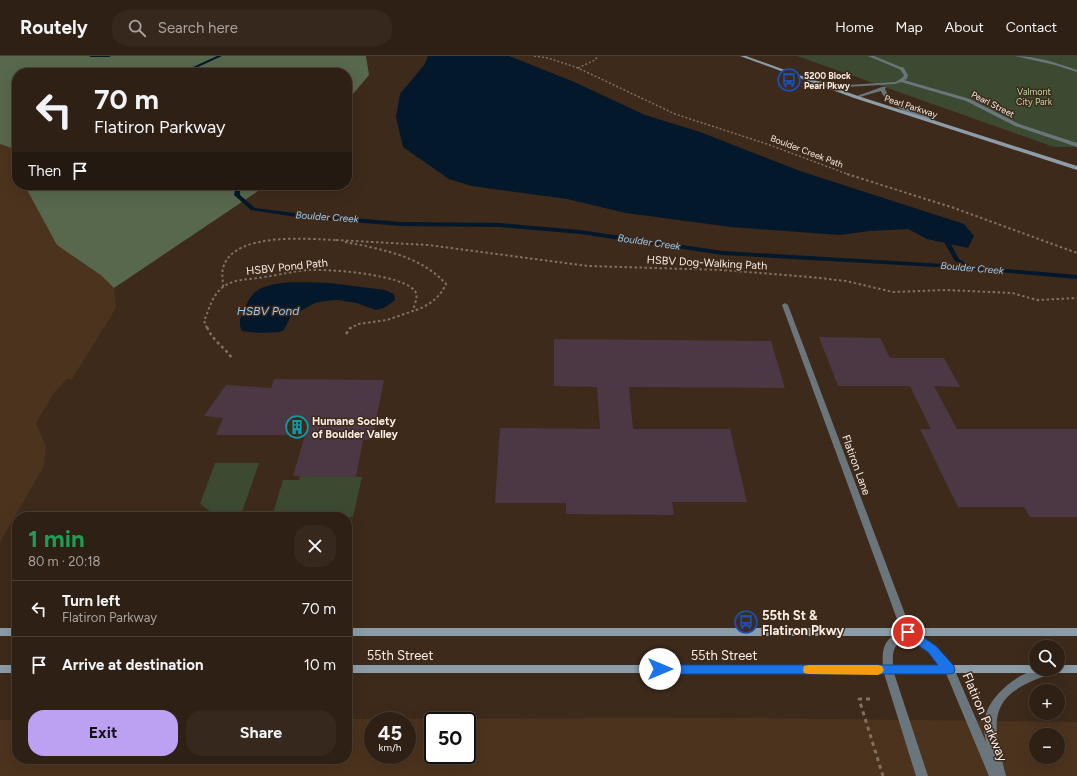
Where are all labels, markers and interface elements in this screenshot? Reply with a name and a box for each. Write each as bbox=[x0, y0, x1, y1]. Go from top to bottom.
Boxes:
search box bbox=[112, 10, 392, 46]
text: Routely bbox=[20, 16, 88, 39]
icon: search bbox=[126, 17, 148, 39]
text: Search here bbox=[158, 19, 238, 37]
text: Home bbox=[835, 19, 874, 36]
text: Map bbox=[896, 19, 923, 36]
text: About bbox=[945, 19, 984, 36]
text: Contact bbox=[1006, 19, 1057, 36]
bus stop icon: 5200 Block Pearl Pkwy bbox=[776, 67, 802, 93]
place label: 5200 Block Pearl Pkwy bbox=[804, 70, 851, 91]
text: 70 m bbox=[94, 82, 159, 116]
icon: left bbox=[28, 84, 80, 136]
park label: Valmont City Park bbox=[1016, 86, 1053, 107]
street label: Pearl Street bbox=[970, 88, 1017, 120]
street label: Pearl Parkway bbox=[883, 92, 939, 120]
text: Flatiron Parkway bbox=[94, 116, 226, 138]
street label: Boulder Creek Path bbox=[769, 132, 845, 170]
icon: arrive bbox=[69, 160, 91, 182]
text: Then bbox=[28, 162, 61, 180]
water label: Boulder Creek bbox=[295, 208, 360, 226]
water label: Boulder Creek bbox=[617, 231, 682, 253]
street label: HSBV Dog-Walking Path bbox=[646, 253, 768, 273]
street label: HSBV Pond Path bbox=[245, 256, 329, 278]
water label: Boulder Creek bbox=[940, 259, 1005, 277]
water label: HSBV Pond bbox=[237, 304, 300, 318]
building icon: Humane Society of Boulder Valley bbox=[284, 414, 310, 440]
place label: Humane Society of Boulder Valley bbox=[312, 415, 398, 441]
street label: Flatiron Lane bbox=[839, 433, 873, 497]
text: 1 min bbox=[28, 524, 85, 553]
button: close bbox=[294, 525, 336, 567]
text: 80 m · 20:18 bbox=[28, 554, 101, 569]
text: Turn left bbox=[62, 592, 120, 610]
icon: left bbox=[28, 598, 50, 620]
text: 70 m bbox=[302, 600, 336, 618]
place label: 55th St & Flatiron Pkwy bbox=[762, 608, 845, 638]
bus stop icon: 55th St & Flatiron Pkwy bbox=[733, 609, 759, 635]
text: Flatiron Parkway bbox=[62, 610, 157, 625]
pin bbox=[891, 615, 925, 649]
icon: arrive bbox=[897, 621, 919, 643]
map controls bbox=[1029, 640, 1065, 764]
button: search bbox=[1029, 640, 1065, 676]
street label: 55th Street bbox=[367, 648, 433, 663]
position arrow bbox=[639, 648, 681, 690]
street label: 55th Street bbox=[691, 648, 757, 663]
icon: arrive bbox=[28, 654, 50, 676]
text: Arrive at destination bbox=[62, 656, 203, 674]
text: 10 m bbox=[304, 656, 336, 674]
street label: Flatiron Parkway bbox=[960, 670, 1011, 764]
button: + bbox=[1029, 684, 1065, 720]
button: Exit bbox=[28, 710, 178, 756]
button: Share bbox=[186, 710, 336, 756]
speed limit sign: 50 bbox=[424, 712, 476, 764]
text: 45 bbox=[378, 721, 402, 745]
button: − bbox=[1029, 728, 1065, 764]
text: km/h bbox=[379, 741, 401, 754]

